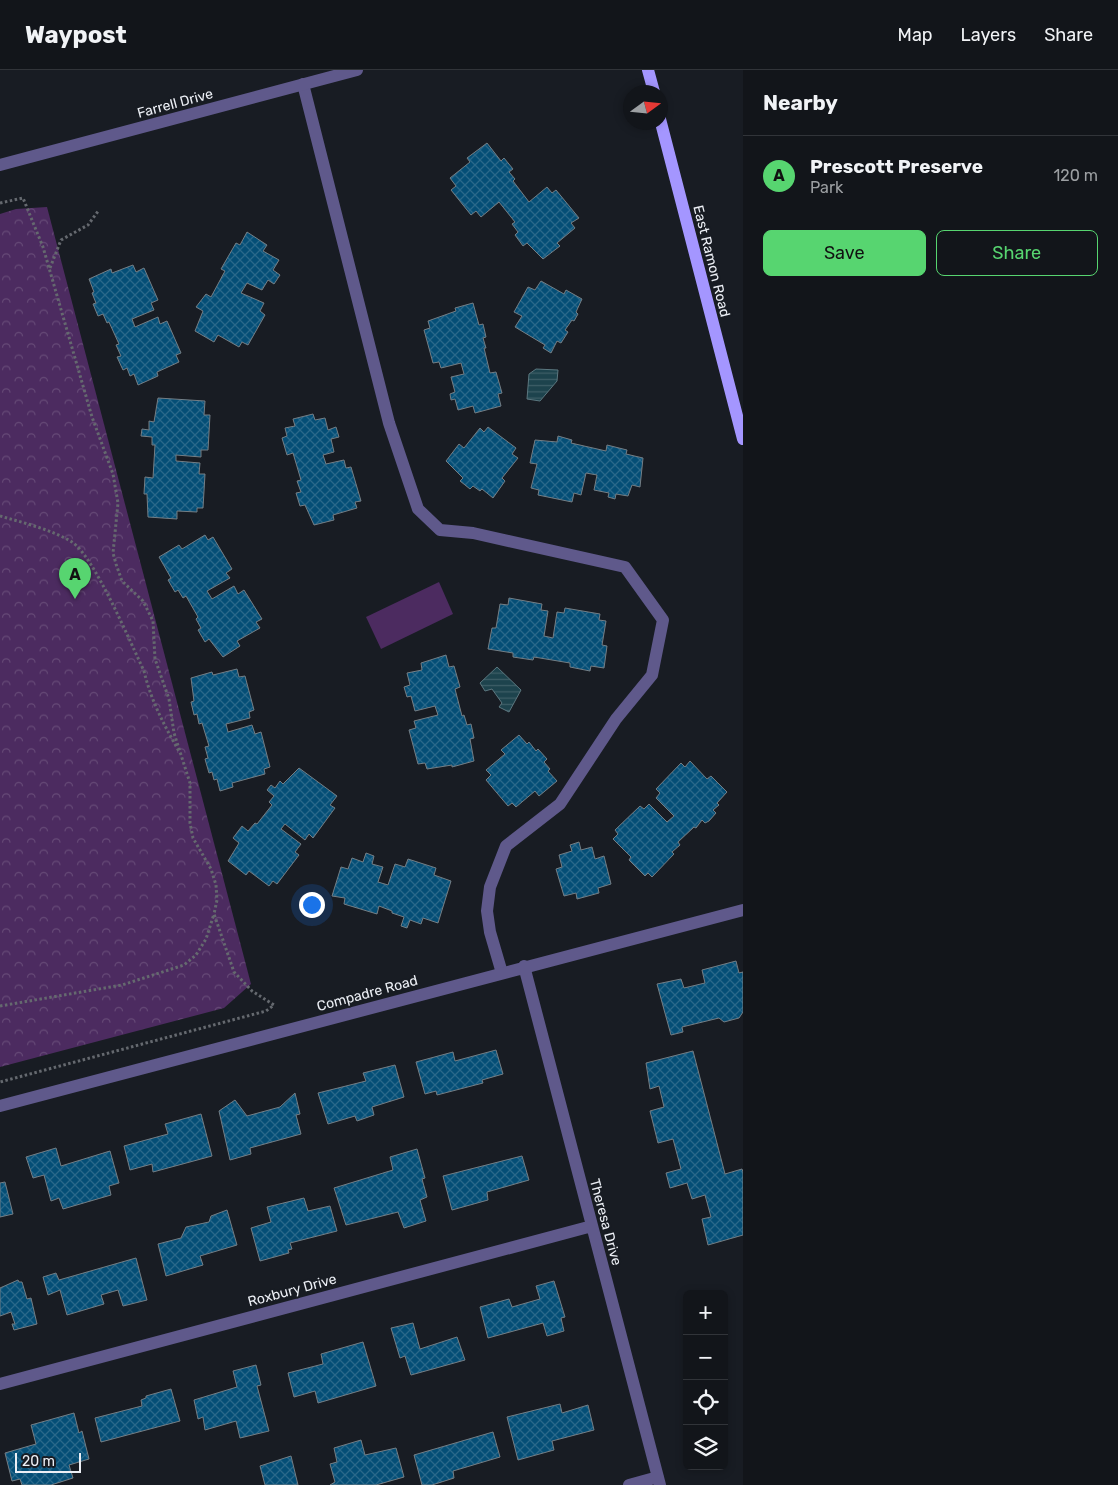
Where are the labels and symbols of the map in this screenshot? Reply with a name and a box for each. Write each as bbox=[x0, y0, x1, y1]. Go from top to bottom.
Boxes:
street label: Farrell Drive bbox=[135, 85, 215, 122]
north arrow bbox=[623, 85, 668, 130]
street label: East Ramon Road bbox=[689, 203, 734, 319]
pin: A bbox=[59, 558, 91, 599]
your location bbox=[299, 892, 325, 918]
street label: Compadre Road bbox=[315, 972, 419, 1015]
street label: Theresa Drive bbox=[586, 1177, 625, 1268]
street label: Roxbury Drive bbox=[246, 1270, 338, 1310]
scale bar bbox=[15, 1450, 81, 1473]

